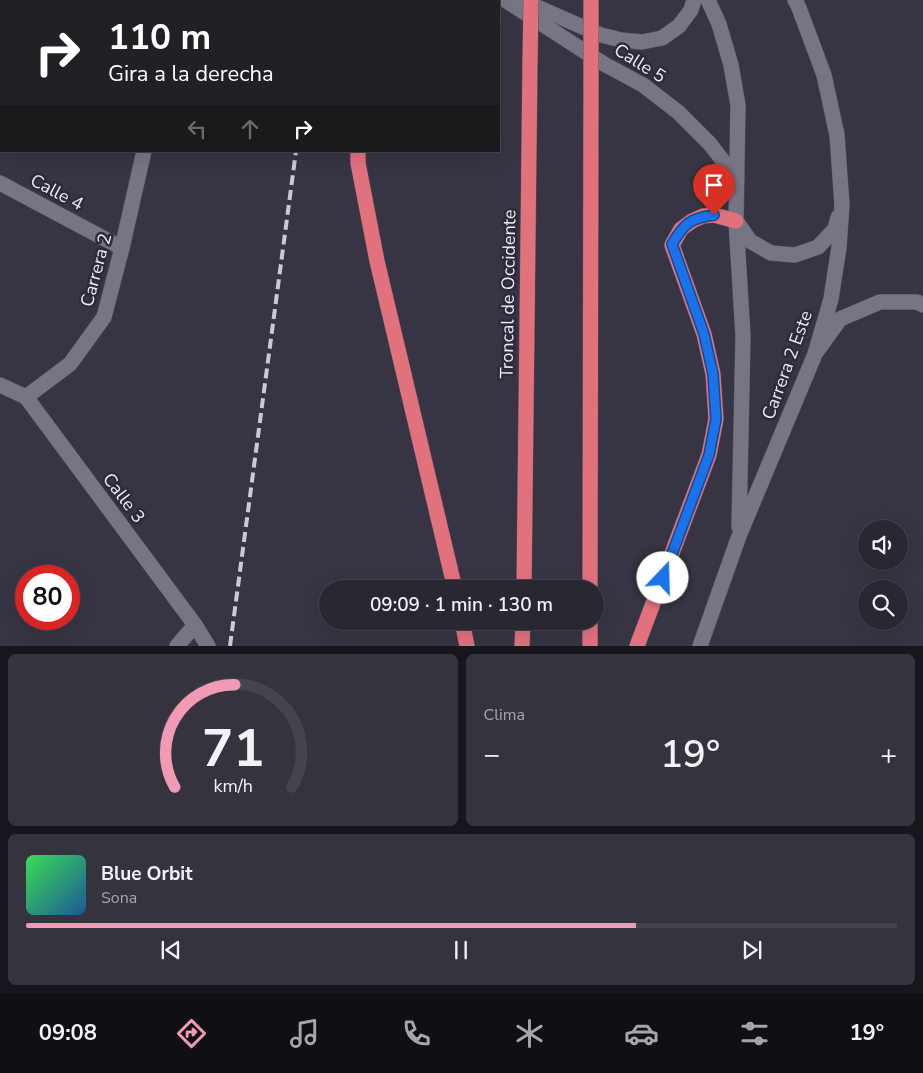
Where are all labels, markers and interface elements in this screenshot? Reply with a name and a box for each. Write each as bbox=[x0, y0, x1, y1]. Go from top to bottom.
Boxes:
text: 110 m bbox=[108, 14, 211, 61]
icon: right bbox=[25, 20, 90, 85]
street label: Calle 5 bbox=[609, 38, 671, 88]
text: Gira a la derecha bbox=[108, 59, 274, 89]
icon: left bbox=[183, 115, 211, 143]
icon: ahead bbox=[236, 115, 264, 143]
icon: right bbox=[289, 115, 317, 143]
pin bbox=[693, 164, 735, 215]
street label: Calle 4 bbox=[26, 168, 88, 216]
icon: arrive bbox=[700, 171, 728, 199]
street label: Troncal de Occidente bbox=[495, 209, 521, 379]
street label: Carrera 2 bbox=[75, 231, 117, 309]
street label: Carrera 2 Este bbox=[756, 307, 818, 423]
street label: Calle 3 bbox=[97, 468, 151, 528]
map controls bbox=[858, 520, 908, 630]
button: sound bbox=[858, 520, 908, 570]
position arrow bbox=[636, 551, 688, 603]
speed limit sign: 80 bbox=[15, 565, 80, 630]
button: search bbox=[858, 580, 908, 630]
text: 09:09 · 1 min · 130 m bbox=[370, 592, 553, 618]
text: Clima bbox=[484, 704, 525, 726]
text: 71 bbox=[202, 713, 264, 784]
text: 19° bbox=[660, 729, 720, 780]
text: − bbox=[484, 736, 500, 774]
text: + bbox=[880, 736, 897, 774]
text: km/h bbox=[213, 774, 252, 798]
text: Blue Orbit bbox=[101, 861, 192, 887]
text: Sona bbox=[101, 887, 137, 909]
icon: previous bbox=[157, 936, 185, 964]
icon: pause bbox=[447, 936, 475, 964]
icon: next bbox=[738, 936, 766, 964]
icon: directions bbox=[174, 1016, 209, 1051]
icon: music bbox=[287, 1016, 322, 1051]
icon: phone bbox=[399, 1016, 434, 1051]
icon: climate bbox=[512, 1016, 547, 1051]
icon: car bbox=[624, 1016, 659, 1051]
icon: filters bbox=[737, 1016, 772, 1051]
text: 09:08 bbox=[39, 1018, 97, 1048]
text: 19° bbox=[849, 1018, 884, 1048]

